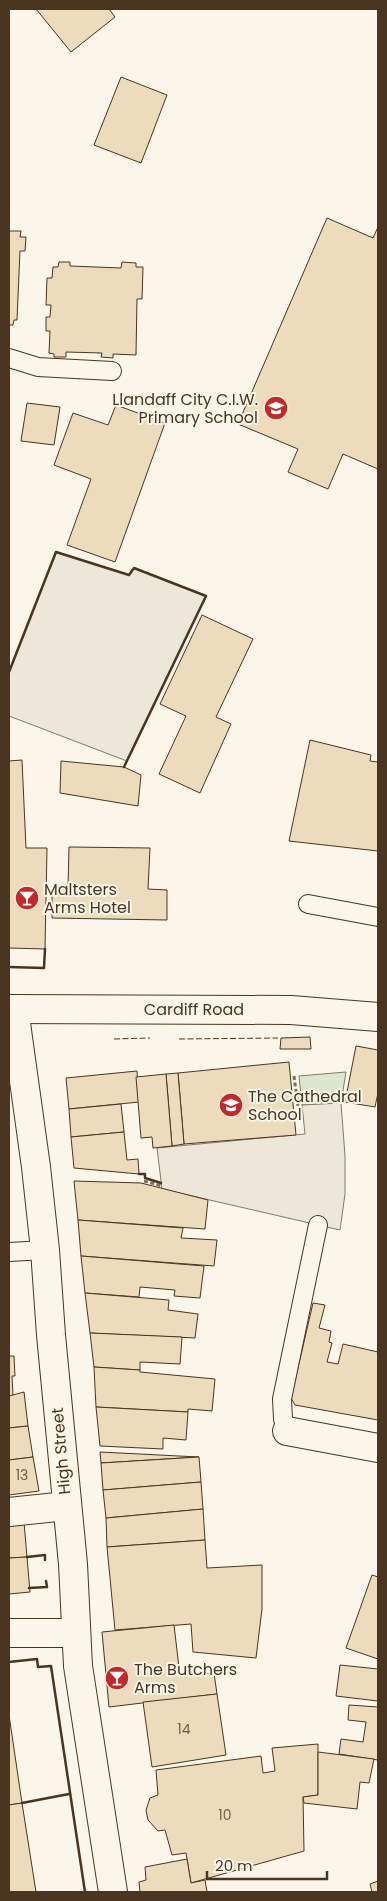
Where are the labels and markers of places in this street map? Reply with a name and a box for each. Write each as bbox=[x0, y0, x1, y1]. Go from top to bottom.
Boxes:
place label: Llandaff City C.I.W. Primary School bbox=[112, 388, 258, 429]
school or university icon: Llandaff City C.I.W. Primary School bbox=[263, 395, 289, 421]
place label: Maltsters Arms Hotel bbox=[44, 878, 131, 919]
bar icon: Maltsters Arms Hotel bbox=[14, 885, 40, 911]
place label: The Cathedral School bbox=[248, 1085, 362, 1126]
school or university icon: The Cathedral School bbox=[218, 1092, 244, 1118]
place label: The Butchers Arms bbox=[134, 1658, 237, 1699]
bar icon: The Butchers Arms bbox=[104, 1665, 130, 1691]

